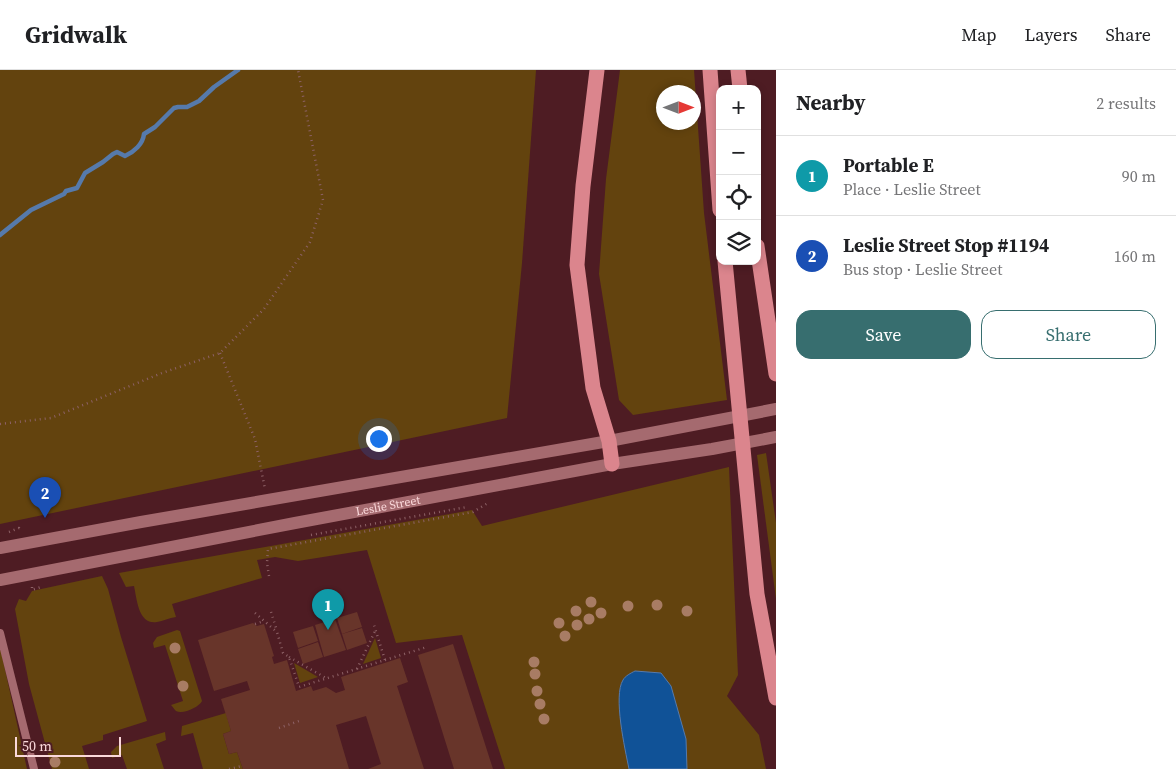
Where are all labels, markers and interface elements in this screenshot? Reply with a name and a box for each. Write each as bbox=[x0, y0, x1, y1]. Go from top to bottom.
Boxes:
text: Gridwalk bbox=[25, 18, 127, 51]
text: Map bbox=[961, 22, 996, 47]
text: Layers bbox=[1024, 22, 1077, 47]
text: Share bbox=[1105, 22, 1151, 47]
north arrow bbox=[656, 85, 701, 130]
map controls bbox=[716, 85, 761, 265]
button: + bbox=[716, 85, 761, 130]
text: Nearby bbox=[796, 88, 866, 117]
text: 2 results bbox=[1096, 92, 1156, 114]
button: − bbox=[716, 130, 761, 175]
text: Portable E bbox=[843, 152, 934, 178]
text: 1 bbox=[808, 165, 816, 187]
text: 90 m bbox=[1122, 165, 1156, 187]
button: locate bbox=[716, 175, 761, 220]
text: Place · Leslie Street bbox=[843, 178, 981, 200]
button: layers bbox=[716, 220, 761, 265]
text: Leslie Street Stop #1194 bbox=[843, 232, 1049, 258]
text: 2 bbox=[808, 245, 816, 267]
text: 160 m bbox=[1114, 245, 1156, 267]
text: Bus stop · Leslie Street bbox=[843, 258, 1002, 280]
button: Save bbox=[796, 310, 971, 359]
button: Share bbox=[981, 310, 1156, 359]
your location bbox=[366, 426, 392, 452]
pin: 2 bbox=[29, 477, 61, 518]
street label: Leslie Street bbox=[354, 492, 422, 520]
pin: 1 bbox=[312, 589, 344, 630]
scale bar bbox=[15, 734, 121, 757]
text: 50 m bbox=[22, 736, 52, 756]

